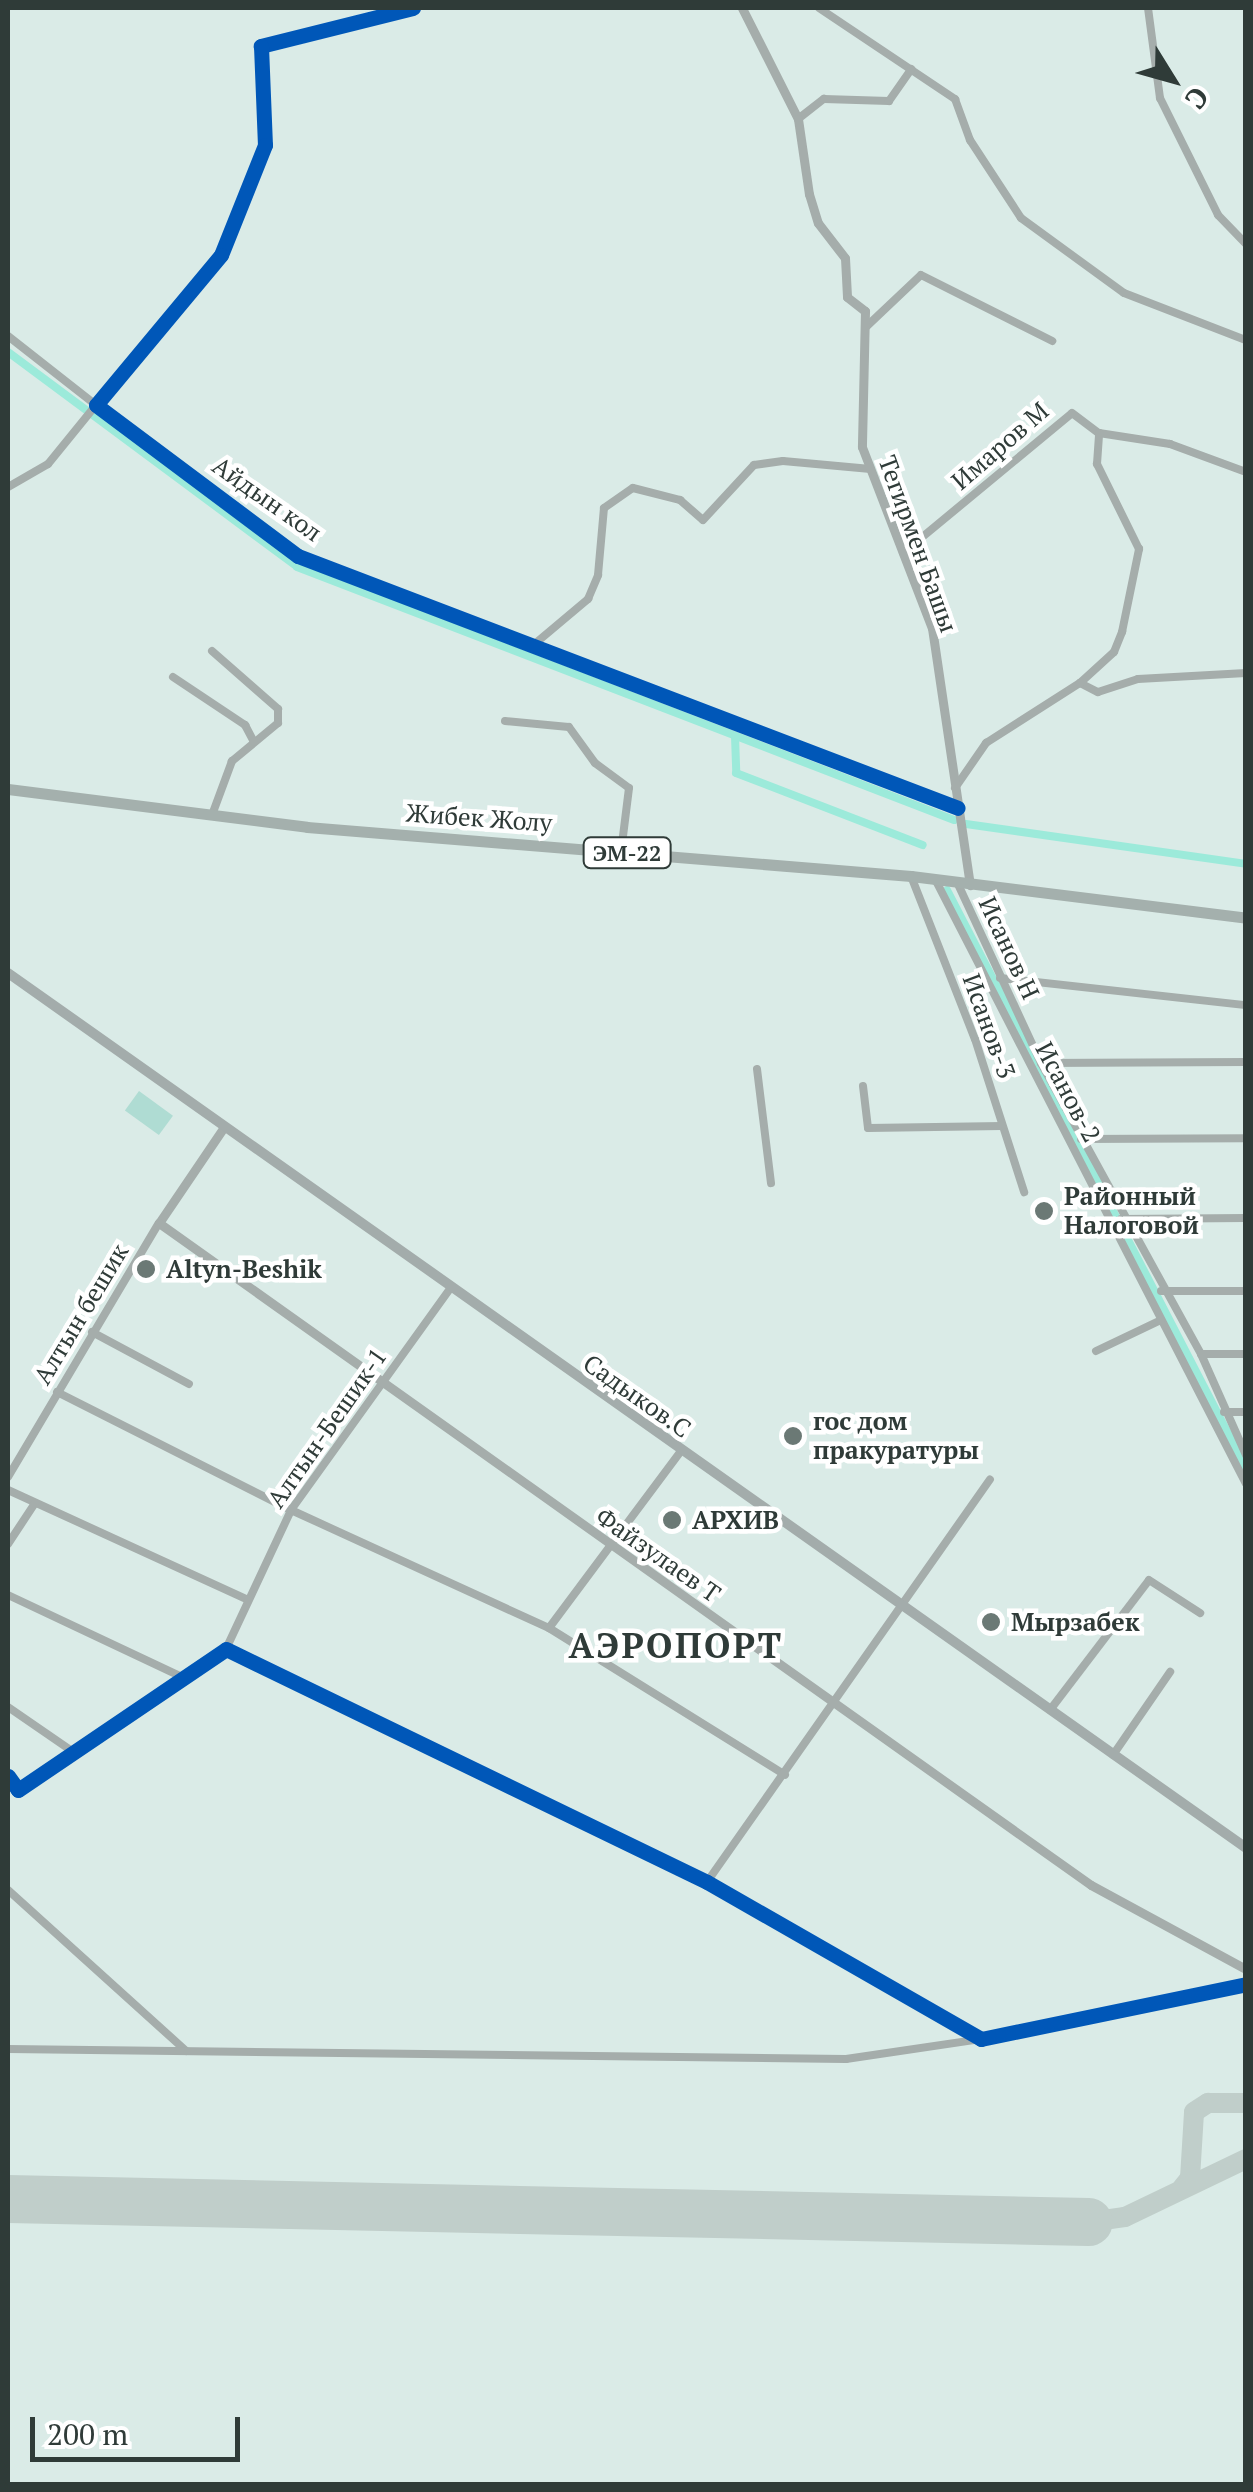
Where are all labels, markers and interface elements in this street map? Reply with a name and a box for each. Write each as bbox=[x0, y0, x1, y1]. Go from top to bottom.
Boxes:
north arrow bbox=[1123, 30, 1223, 130]
text: С bbox=[1177, 80, 1218, 117]
street label: Имаров М bbox=[945, 396, 1055, 496]
street label: Айдын кол bbox=[206, 450, 328, 548]
street label: Тегирмен Башы bbox=[872, 451, 964, 637]
street label: Жибек Жолу bbox=[405, 798, 553, 838]
road number: ЭМ-22 bbox=[582, 836, 672, 870]
street label: Исанов Н bbox=[972, 892, 1046, 1004]
street label: Исанов-3 bbox=[956, 970, 1022, 1082]
street label: Исанов-2 bbox=[1029, 1037, 1107, 1147]
place label: Районный Налоговой bbox=[1064, 1182, 1199, 1241]
marker: Районный Налоговой bbox=[1033, 1200, 1055, 1222]
street label: Алтын бешик bbox=[27, 1238, 135, 1390]
place label: Altyn-Beshik bbox=[166, 1254, 322, 1284]
marker: Altyn-Beshik bbox=[135, 1258, 157, 1280]
street label: Алтын-Бешик-1 bbox=[261, 1342, 393, 1514]
street label: Садыков.С bbox=[577, 1348, 697, 1444]
place label: гос дом пракуратуры bbox=[813, 1407, 979, 1466]
marker: гос дом пракуратуры bbox=[782, 1425, 804, 1447]
street label: Файзулаев Т bbox=[590, 1501, 726, 1609]
place label: АРХИВ bbox=[692, 1505, 779, 1535]
marker: АРХИВ bbox=[661, 1509, 683, 1531]
place label: Мырзабек bbox=[1011, 1607, 1139, 1637]
marker: Мырзабек bbox=[980, 1611, 1002, 1633]
district label: АЭРОПОРТ bbox=[568, 1624, 784, 1666]
scale bar bbox=[35, 2397, 245, 2459]
text: 200 m bbox=[47, 2414, 128, 2454]

